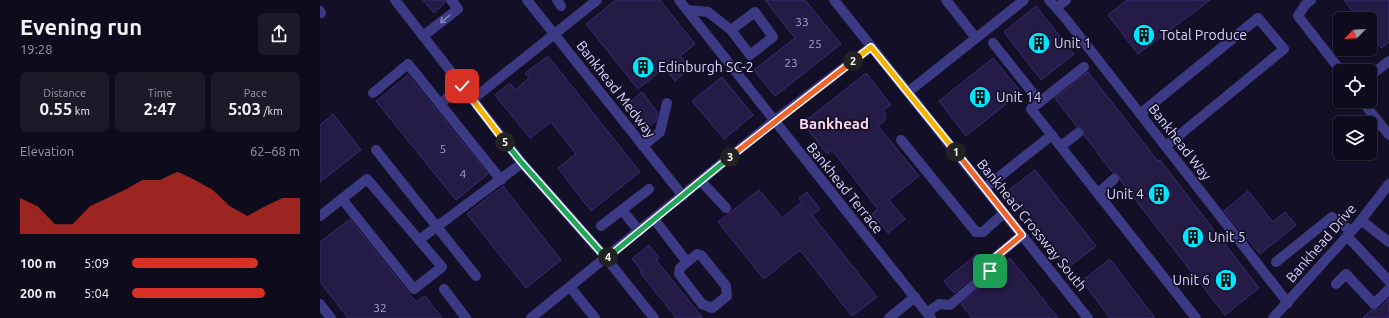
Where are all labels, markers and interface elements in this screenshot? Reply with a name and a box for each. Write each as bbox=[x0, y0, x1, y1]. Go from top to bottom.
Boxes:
north arrow bbox=[1333, 12, 1377, 56]
map controls bbox=[1333, 12, 1377, 160]
button: share bbox=[258, 13, 300, 55]
text: Evening run bbox=[20, 14, 142, 39]
one-way arrow bbox=[439, 15, 450, 24]
house number: 33 bbox=[795, 15, 809, 28]
building icon: Total Produce bbox=[1131, 22, 1157, 48]
place label: Total Produce bbox=[1160, 27, 1247, 43]
building icon: Unit 1 bbox=[1026, 30, 1052, 56]
place label: Unit 1 bbox=[1054, 35, 1092, 51]
street label: Bankhead Medway bbox=[573, 37, 659, 141]
house number: 25 bbox=[808, 37, 822, 50]
text: 19:28 bbox=[20, 42, 53, 56]
pin: 2 bbox=[843, 51, 863, 71]
building icon: Edinburgh SC-2 bbox=[630, 54, 656, 80]
text: 2 bbox=[850, 55, 856, 67]
house number: 23 bbox=[784, 56, 798, 69]
place label: Edinburgh SC-2 bbox=[658, 59, 754, 75]
button: locate bbox=[1333, 64, 1377, 108]
pin bbox=[445, 69, 479, 103]
icon: check bbox=[451, 75, 473, 97]
building icon: Unit 14 bbox=[967, 84, 993, 110]
text: Distance bbox=[43, 87, 86, 99]
text: Time bbox=[148, 87, 172, 99]
text: Pace bbox=[244, 87, 267, 99]
place label: Unit 14 bbox=[996, 89, 1042, 105]
text: 0.55 bbox=[39, 99, 72, 118]
text: 2:47 bbox=[144, 99, 176, 118]
text: 5:03 bbox=[228, 99, 261, 118]
street label: Bankhead Way bbox=[1145, 101, 1215, 183]
text: km bbox=[72, 105, 90, 117]
text: /km bbox=[261, 105, 283, 117]
district label: Bankhead bbox=[799, 115, 869, 132]
button: layers bbox=[1333, 116, 1377, 160]
pin: 5 bbox=[495, 132, 515, 152]
text: 5 bbox=[502, 136, 508, 148]
street label: Bankhead Terrace bbox=[803, 139, 887, 237]
house number: 5 bbox=[440, 142, 446, 155]
pin: 1 bbox=[946, 142, 966, 162]
text: Elevation bbox=[20, 144, 74, 158]
text: 62–68 m bbox=[250, 144, 300, 158]
text: 1 bbox=[953, 146, 959, 158]
pin: 3 bbox=[720, 147, 740, 167]
text: 3 bbox=[727, 151, 733, 163]
street label: Bankhead Crossway South bbox=[974, 156, 1090, 294]
house number: 4 bbox=[460, 167, 467, 180]
building icon: Unit 4 bbox=[1146, 181, 1172, 207]
place label: Unit 4 bbox=[1106, 186, 1144, 202]
street label: Bankhead Drive bbox=[1283, 201, 1359, 285]
building icon: Unit 5 bbox=[1180, 224, 1206, 250]
place label: Unit 5 bbox=[1208, 229, 1246, 245]
pin: 4 bbox=[598, 247, 618, 267]
text: 4 bbox=[605, 251, 611, 263]
pin bbox=[973, 254, 1007, 288]
text: 100 m bbox=[20, 256, 56, 270]
text: 5:09 bbox=[84, 256, 109, 270]
icon: arrive bbox=[979, 260, 1001, 282]
building icon: Unit 6 bbox=[1213, 267, 1239, 293]
place label: Unit 6 bbox=[1172, 272, 1210, 288]
text: 200 m bbox=[20, 286, 56, 300]
text: 5:04 bbox=[84, 286, 109, 300]
house number: 32 bbox=[373, 301, 387, 314]

